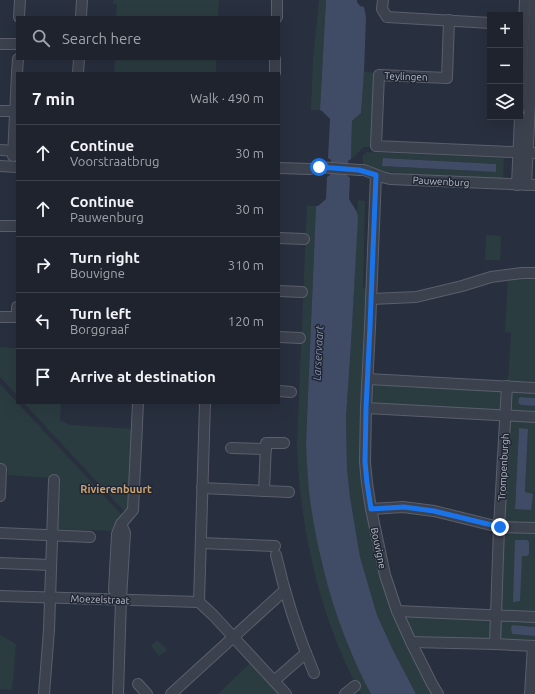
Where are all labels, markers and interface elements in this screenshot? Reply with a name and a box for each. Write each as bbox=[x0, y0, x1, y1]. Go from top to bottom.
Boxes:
map controls bbox=[487, 12, 523, 120]
button: + bbox=[487, 12, 523, 48]
search box bbox=[16, 16, 280, 60]
icon: search bbox=[30, 27, 52, 49]
text: Search here bbox=[62, 30, 141, 47]
button: − bbox=[487, 48, 523, 84]
street label: Teylingen bbox=[384, 70, 428, 83]
button: layers bbox=[487, 84, 523, 120]
text: 7 min bbox=[32, 89, 75, 108]
text: Walk · 490 m bbox=[190, 91, 264, 105]
text: Continue bbox=[70, 137, 134, 154]
icon: ahead bbox=[32, 142, 54, 164]
text: 30 m bbox=[235, 146, 264, 160]
text: Voorstraatbrug bbox=[70, 154, 160, 168]
route start bbox=[310, 158, 328, 176]
street label: Pauwenburg bbox=[412, 175, 470, 188]
text: Continue bbox=[70, 193, 134, 210]
icon: ahead bbox=[32, 198, 54, 220]
text: 30 m bbox=[235, 202, 264, 216]
text: Pauwenburg bbox=[70, 210, 144, 224]
text: Turn right bbox=[70, 249, 140, 266]
icon: right bbox=[32, 254, 54, 276]
text: 310 m bbox=[228, 258, 264, 272]
text: Bouvigne bbox=[70, 266, 125, 280]
text: Turn left bbox=[70, 305, 131, 322]
icon: left bbox=[32, 310, 54, 332]
text: 120 m bbox=[228, 314, 264, 328]
text: Borggraaf bbox=[70, 322, 129, 336]
water label: Larservaart bbox=[311, 324, 325, 381]
icon: arrive bbox=[32, 366, 54, 388]
text: Arrive at destination bbox=[70, 368, 216, 385]
street label: Trompenburgh bbox=[496, 433, 511, 501]
district label: Rivierenbuurt bbox=[80, 483, 152, 495]
route end bbox=[491, 518, 509, 536]
street label: Bouvigne bbox=[369, 526, 388, 570]
street label: Moezelstraat bbox=[70, 593, 130, 606]

